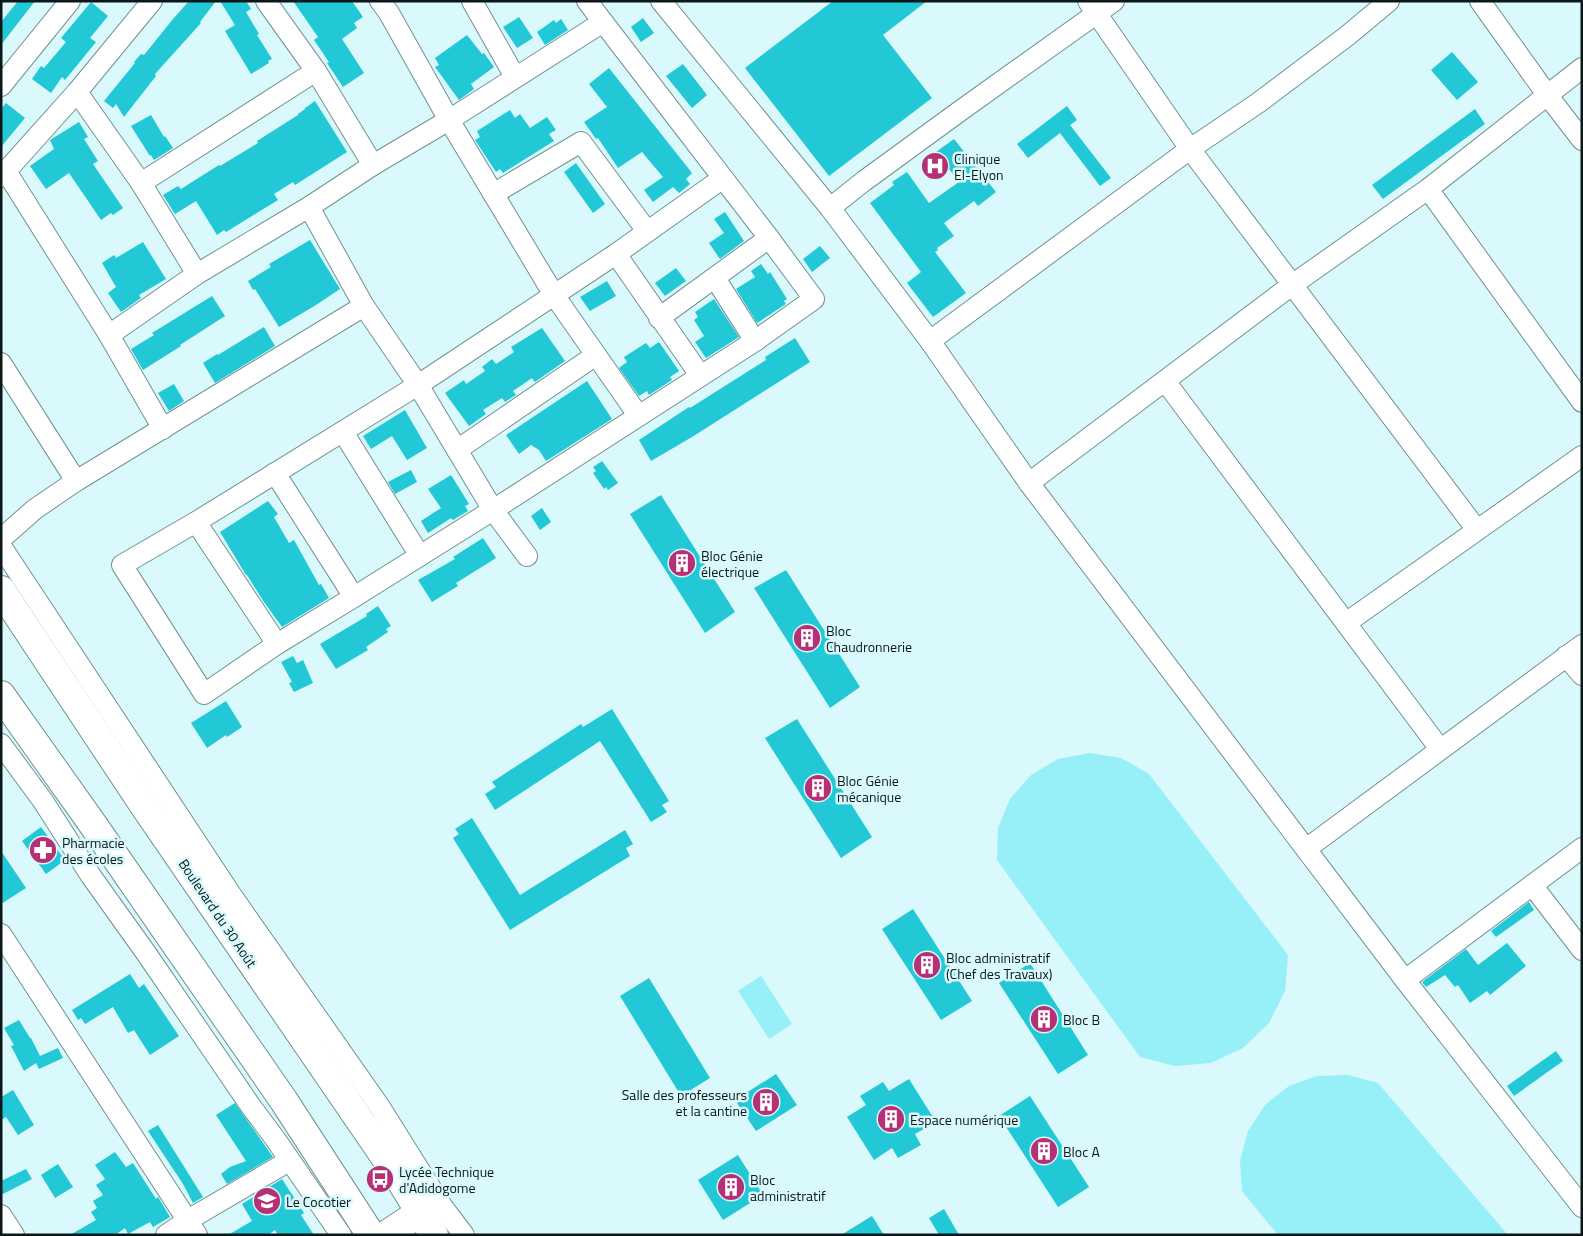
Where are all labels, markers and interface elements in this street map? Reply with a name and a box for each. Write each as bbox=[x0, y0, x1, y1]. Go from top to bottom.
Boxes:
place label: Clinique El-Elyon bbox=[954, 148, 1004, 185]
hospital icon: Clinique El-Elyon bbox=[920, 151, 950, 181]
place label: Bloc Génie électrique bbox=[701, 545, 763, 582]
building icon: Bloc Génie électrique bbox=[667, 548, 697, 578]
place label: Bloc Chaudronnerie bbox=[826, 620, 912, 657]
building icon: Bloc Chaudronnerie bbox=[792, 623, 822, 653]
place label: Bloc Génie mécanique bbox=[837, 770, 901, 807]
building icon: Bloc Génie mécanique bbox=[803, 773, 833, 803]
place label: Pharmacie des écoles bbox=[62, 832, 125, 869]
pharmacy icon: Pharmacie des écoles bbox=[28, 835, 58, 865]
street label: Boulevard du 30 Août bbox=[174, 854, 262, 972]
place label: Bloc administratif (Chef des Travaux) bbox=[946, 947, 1053, 984]
building icon: Bloc administratif (Chef des Travaux) bbox=[912, 950, 942, 980]
building icon: Bloc B bbox=[1029, 1004, 1059, 1034]
place label: Bloc B bbox=[1063, 1009, 1100, 1030]
place label: Salle des professeurs et la cantine bbox=[622, 1084, 747, 1121]
building icon: Salle des professeurs et la cantine bbox=[751, 1087, 781, 1117]
building icon: Espace numérique bbox=[876, 1104, 906, 1134]
place label: Espace numérique bbox=[910, 1109, 1018, 1130]
building icon: Bloc A bbox=[1029, 1136, 1059, 1166]
place label: Bloc A bbox=[1063, 1141, 1100, 1162]
place label: Lycée Technique d'Adidogome bbox=[399, 1161, 494, 1198]
bus stop icon: Lycée Technique d'Adidogome bbox=[365, 1164, 395, 1194]
place label: Bloc administratif bbox=[750, 1169, 826, 1206]
building icon: Bloc administratif bbox=[716, 1172, 746, 1202]
school or university icon: Le Cocotier bbox=[252, 1186, 282, 1216]
place label: Le Cocotier bbox=[286, 1191, 351, 1212]

